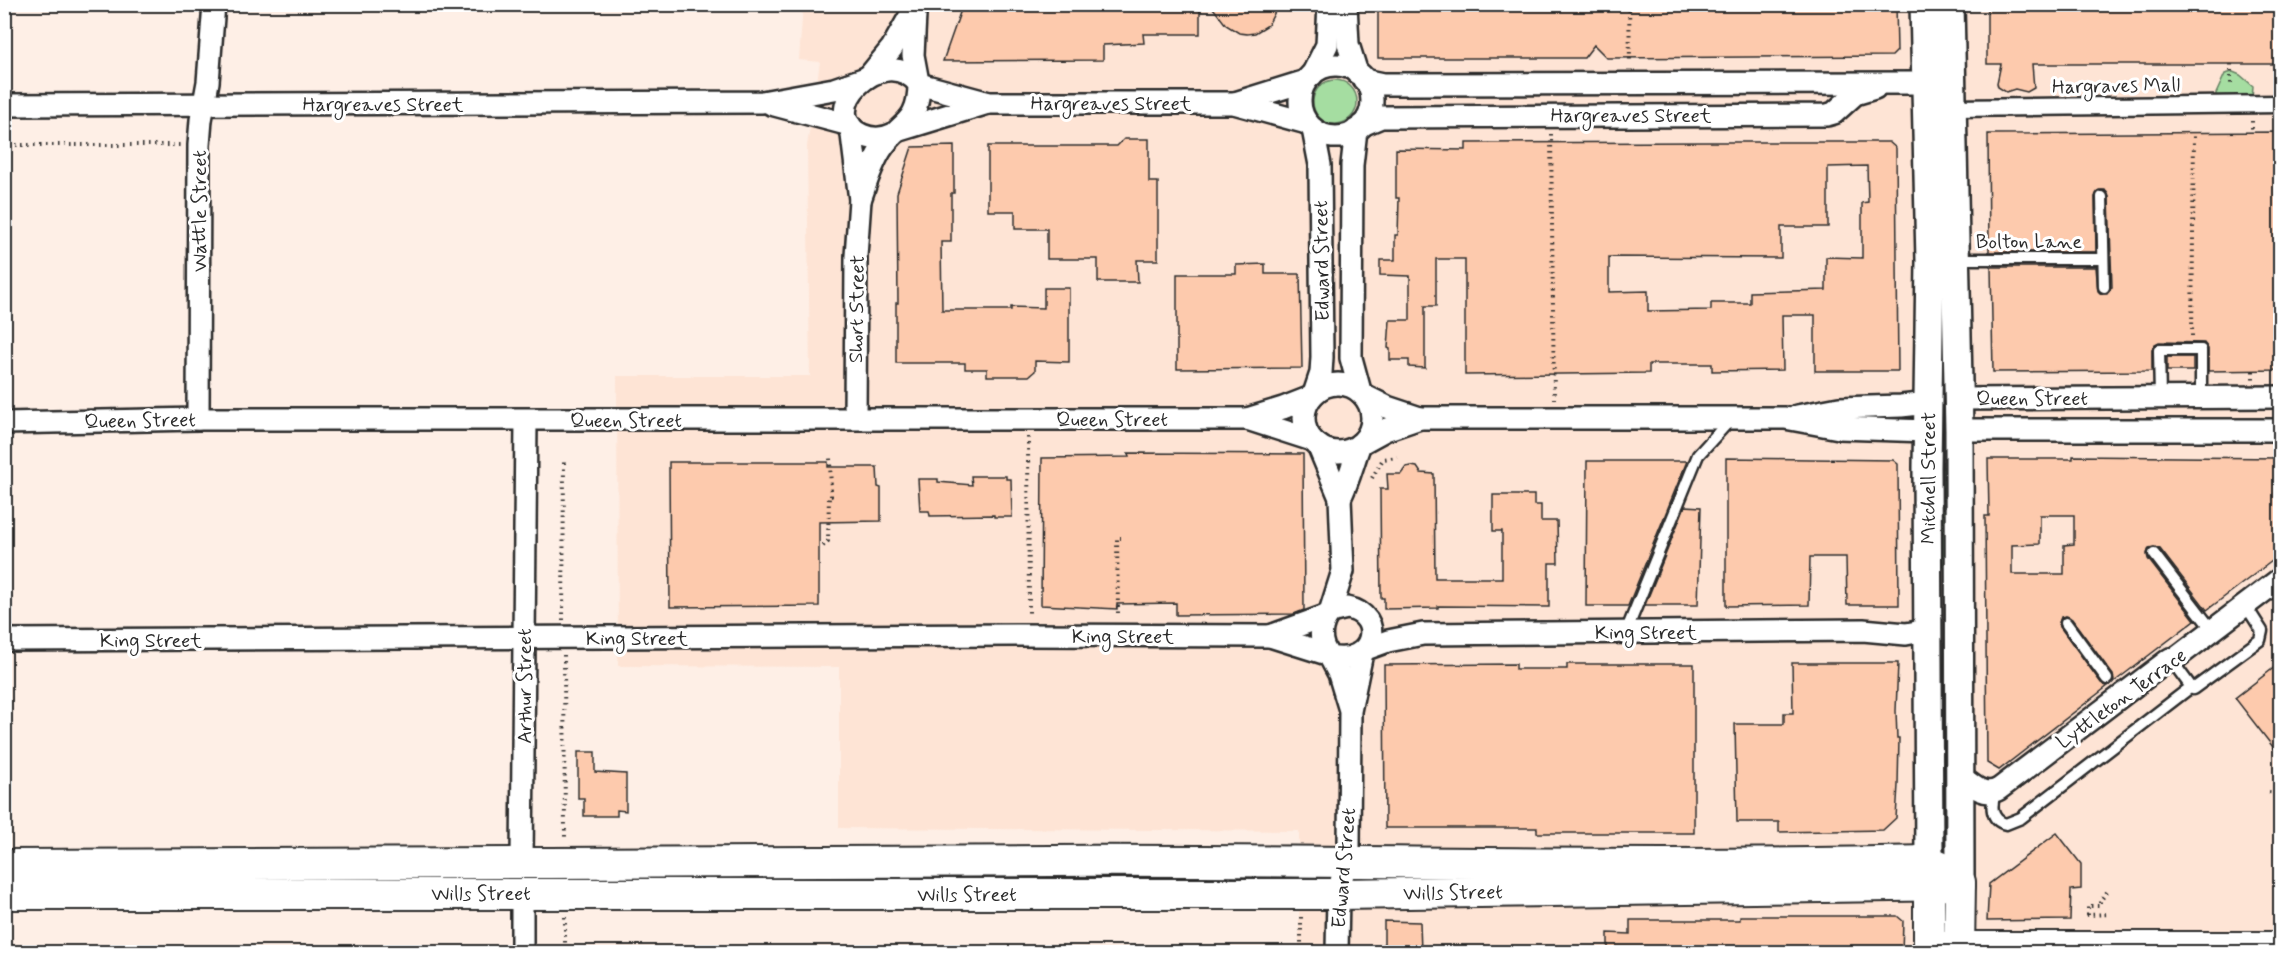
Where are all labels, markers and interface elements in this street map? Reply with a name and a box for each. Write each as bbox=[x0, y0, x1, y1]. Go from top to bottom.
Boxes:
street label: Hargraves Mall bbox=[2052, 72, 2180, 102]
street label: Hargreaves Street bbox=[1030, 91, 1192, 119]
street label: Hargreaves Street bbox=[302, 92, 464, 120]
street label: Hargreaves Street bbox=[1550, 103, 1712, 131]
street label: Wattle Street bbox=[187, 150, 214, 272]
street label: Edward Street bbox=[1308, 200, 1337, 322]
street label: Bolton Lane bbox=[1976, 229, 2082, 256]
street label: Short Street bbox=[843, 255, 872, 363]
street label: Queen Street bbox=[1976, 386, 2088, 413]
street label: Queen Street bbox=[84, 407, 196, 436]
street label: Queen Street bbox=[1056, 407, 1168, 434]
street label: Queen Street bbox=[570, 408, 682, 435]
street label: Mitchell Street bbox=[1916, 412, 1943, 544]
street label: King Street bbox=[1595, 620, 1697, 648]
street label: King Street bbox=[1072, 624, 1174, 652]
street label: King Street bbox=[586, 626, 688, 654]
street label: King Street bbox=[100, 628, 202, 656]
street label: Arthur Street bbox=[512, 628, 539, 744]
street label: Lyttleton Terrace bbox=[2051, 643, 2193, 756]
street label: Edward Street bbox=[1326, 807, 1363, 930]
street label: Wills Street bbox=[1403, 879, 1503, 908]
street label: Wills Street bbox=[431, 881, 531, 908]
street label: Wills Street bbox=[917, 882, 1017, 909]

